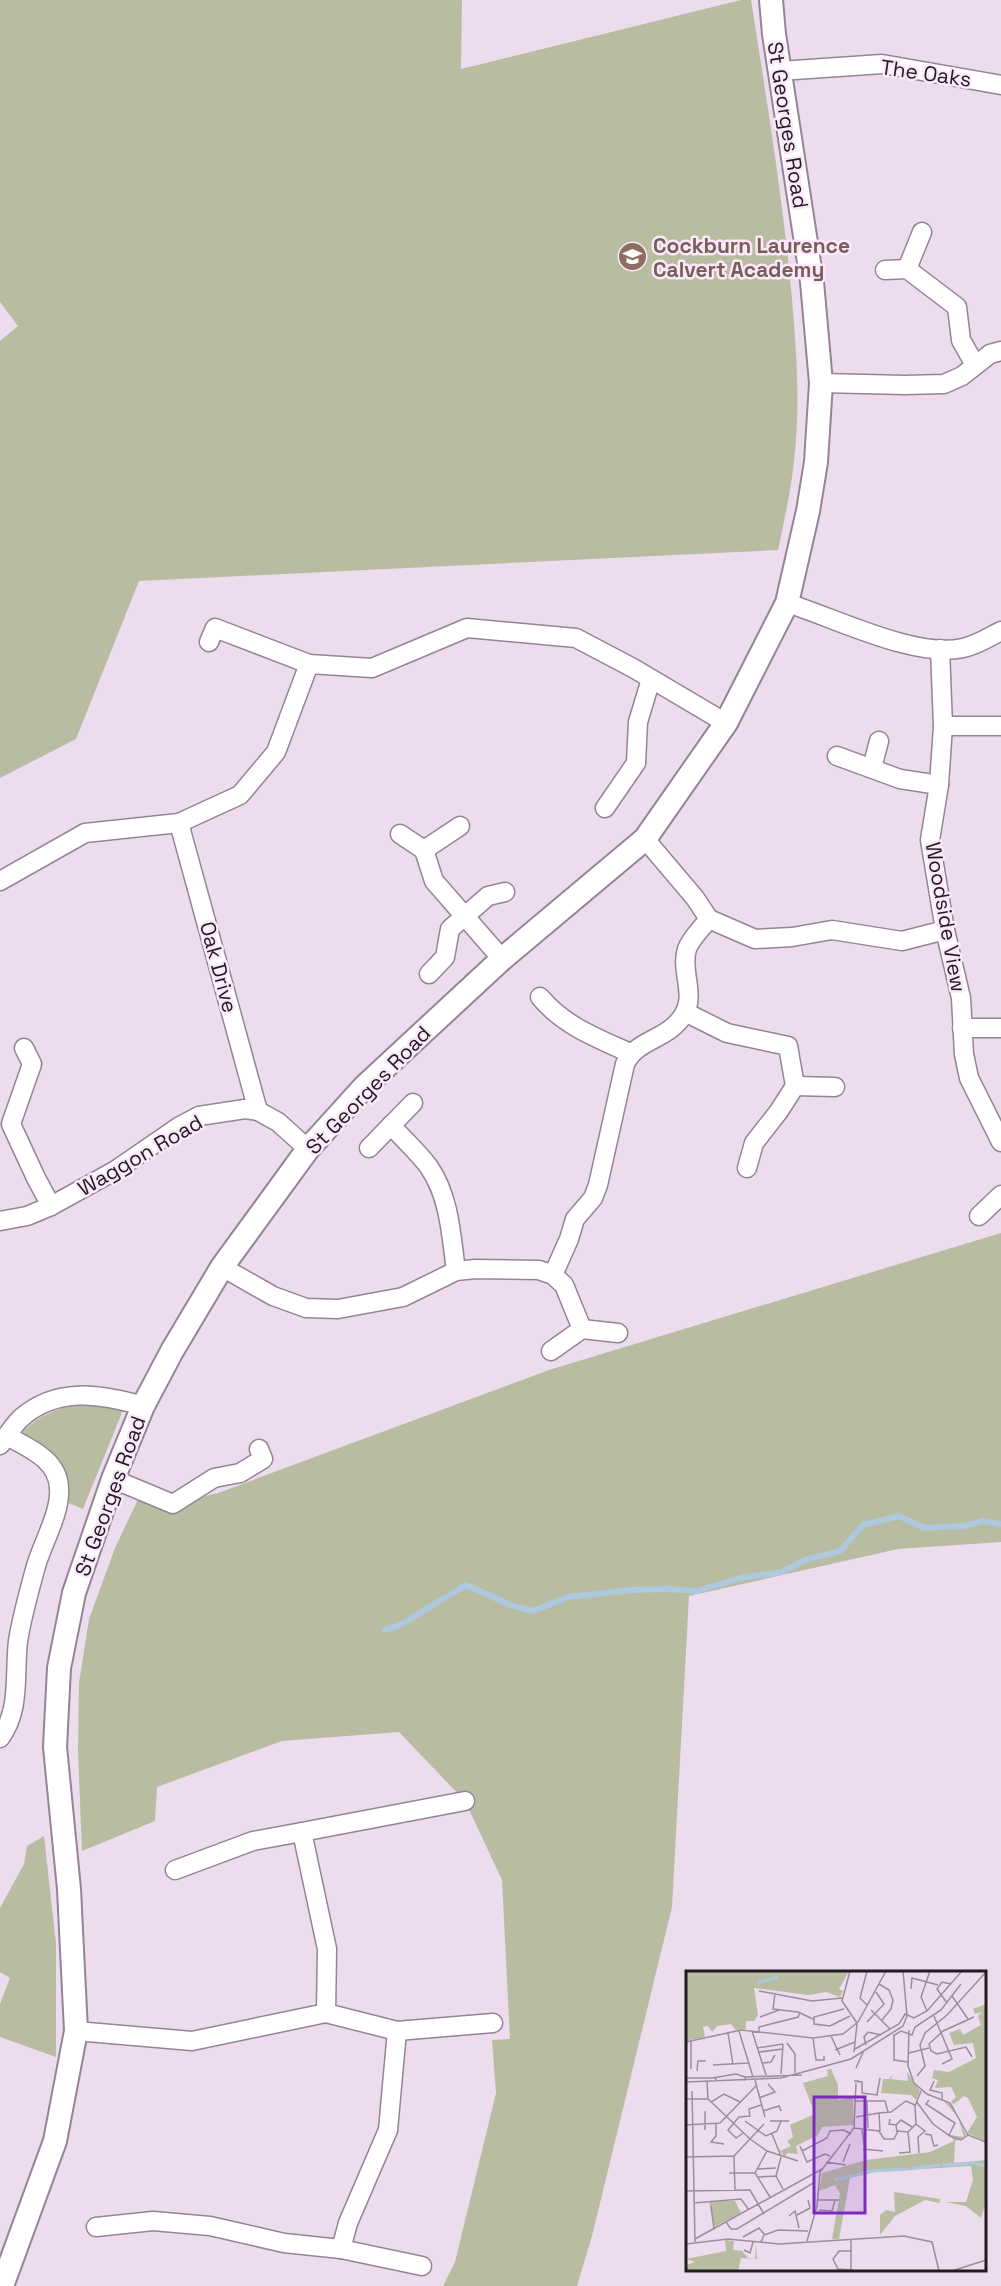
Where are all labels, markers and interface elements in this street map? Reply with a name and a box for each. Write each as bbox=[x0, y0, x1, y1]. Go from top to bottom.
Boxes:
street label: St Georges Road bbox=[761, 40, 815, 210]
street label: The Oaks bbox=[879, 53, 973, 93]
place label: Cockburn Laurence Calvert Academy bbox=[653, 232, 850, 283]
school or university icon: Cockburn Laurence Calvert Academy bbox=[616, 241, 648, 273]
street label: Woodside View bbox=[920, 840, 972, 994]
street label: Oak Drive bbox=[194, 919, 244, 1015]
street label: St Georges Road bbox=[300, 1020, 436, 1160]
street label: Waggon Road bbox=[73, 1108, 207, 1202]
street label: St Georges Road bbox=[68, 1412, 152, 1580]
inset map bbox=[686, 1971, 986, 2271]

